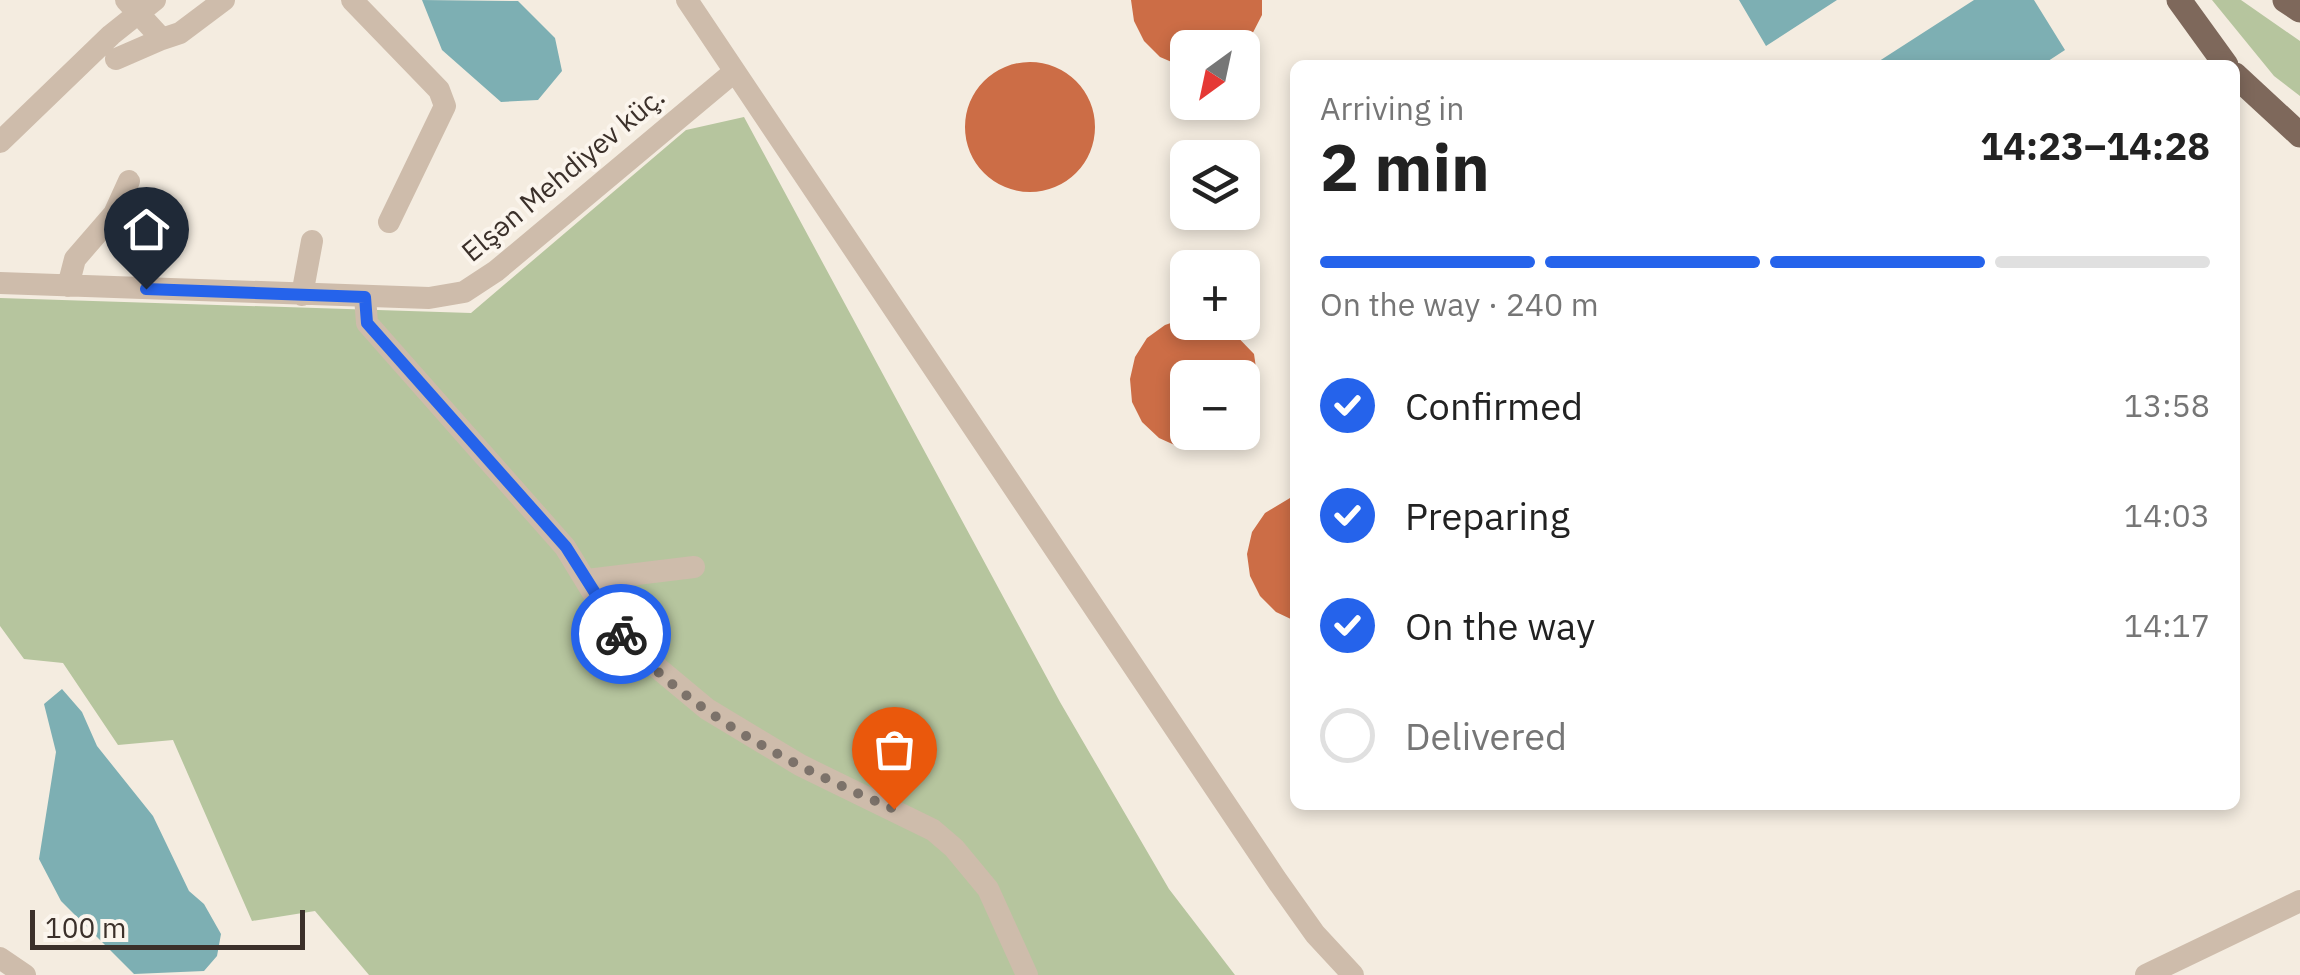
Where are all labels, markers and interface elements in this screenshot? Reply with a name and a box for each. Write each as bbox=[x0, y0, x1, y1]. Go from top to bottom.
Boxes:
north arrow bbox=[1170, 30, 1260, 120]
map controls bbox=[1170, 30, 1260, 450]
street label: Elşən Mehdiyev küç. bbox=[453, 78, 672, 269]
text: Arriving in bbox=[1320, 87, 1465, 129]
text: 14:23–14:28 bbox=[1980, 121, 2210, 170]
text: 2 min bbox=[1320, 124, 1490, 209]
button: layers bbox=[1170, 140, 1260, 230]
pin bbox=[104, 187, 189, 290]
icon: home bbox=[119, 202, 174, 257]
button: + bbox=[1170, 250, 1260, 340]
text: On the way · 240 m bbox=[1320, 283, 1599, 325]
button: − bbox=[1170, 360, 1260, 450]
icon: check bbox=[1320, 378, 1375, 433]
text: Confirmed bbox=[1405, 381, 1583, 430]
text: 13:58 bbox=[2124, 384, 2210, 426]
icon: check bbox=[1320, 488, 1375, 543]
text: Preparing bbox=[1405, 491, 1570, 540]
text: 14:03 bbox=[2124, 494, 2210, 536]
courier bbox=[571, 584, 671, 684]
icon: check bbox=[1320, 598, 1375, 653]
text: On the way bbox=[1405, 601, 1595, 650]
text: 14:17 bbox=[2124, 604, 2210, 646]
icon: bike bbox=[594, 607, 649, 662]
pin bbox=[852, 707, 937, 810]
text: Delivered bbox=[1405, 711, 1567, 760]
icon: bag bbox=[867, 722, 922, 777]
scale bar bbox=[30, 905, 305, 950]
text: 100 m bbox=[45, 909, 126, 946]

